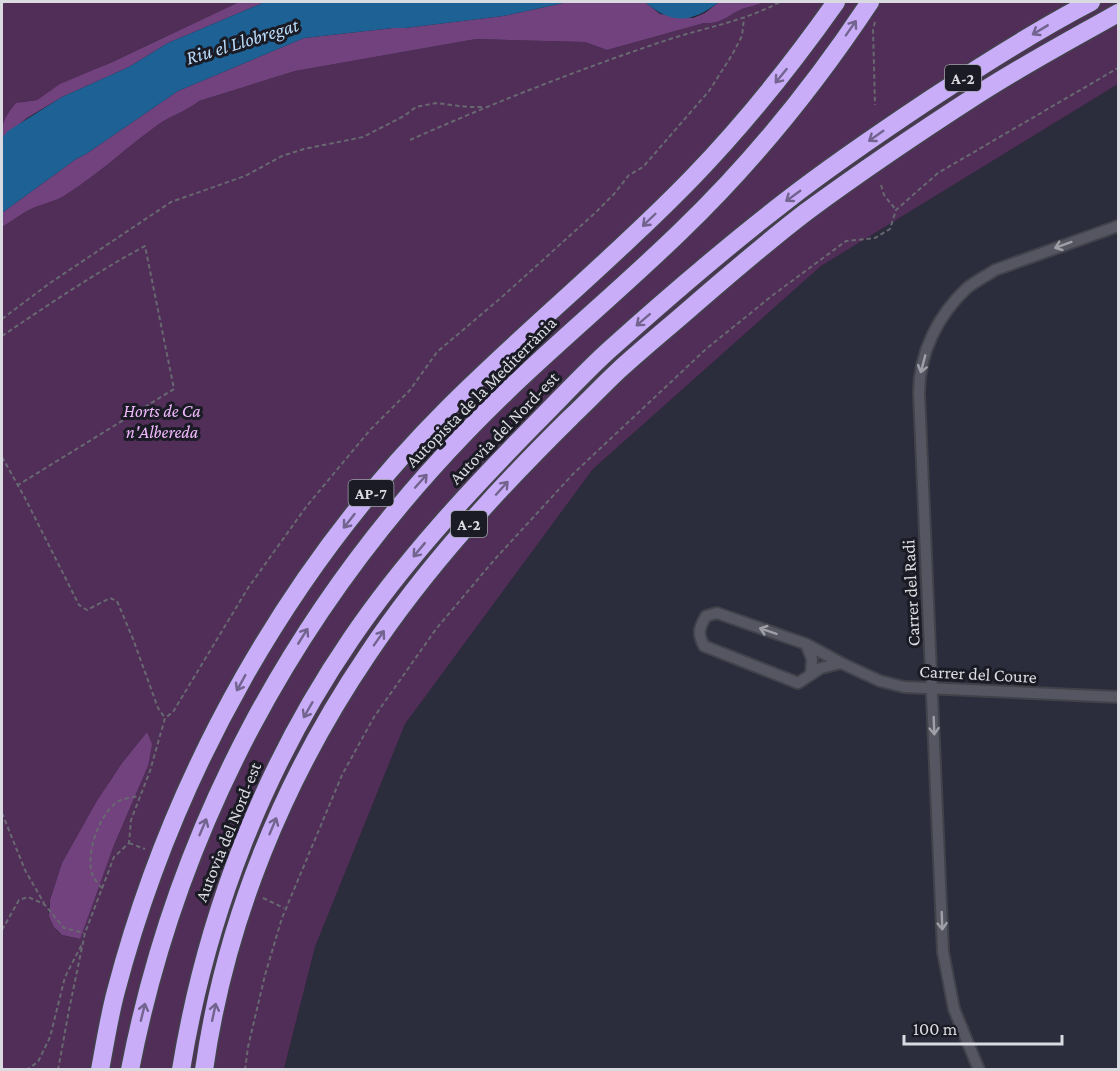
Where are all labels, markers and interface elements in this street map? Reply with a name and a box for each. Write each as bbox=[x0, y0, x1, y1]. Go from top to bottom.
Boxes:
water label: Riu el Llobregat bbox=[183, 13, 302, 70]
one-way arrow bbox=[845, 21, 857, 37]
one-way arrow bbox=[1032, 24, 1049, 36]
road number: A-2 bbox=[945, 65, 981, 91]
one-way arrow bbox=[774, 68, 787, 84]
one-way arrow bbox=[869, 130, 885, 142]
one-way arrow bbox=[785, 189, 801, 202]
one-way arrow bbox=[642, 213, 657, 227]
one-way arrow bbox=[1055, 241, 1073, 252]
street label: Autopista de la Mediterrània bbox=[402, 313, 560, 471]
one-way arrow bbox=[635, 314, 651, 327]
one-way arrow bbox=[917, 354, 928, 373]
street label: Autovia del Nord-est bbox=[445, 367, 563, 488]
park label: Horts de Ca n'Albereda bbox=[123, 401, 201, 442]
one-way arrow bbox=[414, 474, 428, 489]
road number: AP-7 bbox=[348, 480, 394, 506]
one-way arrow bbox=[495, 481, 509, 496]
road number: A-2 bbox=[451, 511, 487, 537]
one-way arrow bbox=[342, 513, 355, 529]
street label: Carrer del Radi bbox=[898, 539, 924, 647]
one-way arrow bbox=[412, 542, 426, 557]
one-way arrow bbox=[759, 624, 778, 635]
one-way arrow bbox=[298, 628, 310, 645]
one-way arrow bbox=[372, 631, 385, 647]
street label: Carrer del Coure bbox=[919, 661, 1037, 687]
one-way arrow bbox=[235, 674, 247, 691]
one-way arrow bbox=[301, 701, 313, 718]
one-way arrow bbox=[928, 715, 939, 735]
street label: Autovia del Nord-est bbox=[191, 758, 265, 905]
one-way arrow bbox=[198, 818, 209, 837]
one-way arrow bbox=[268, 818, 279, 836]
one-way arrow bbox=[936, 910, 947, 930]
one-way arrow bbox=[137, 1003, 149, 1022]
one-way arrow bbox=[209, 1003, 220, 1022]
scale bar bbox=[904, 1008, 1062, 1046]
text: 100 m bbox=[913, 1019, 958, 1039]

